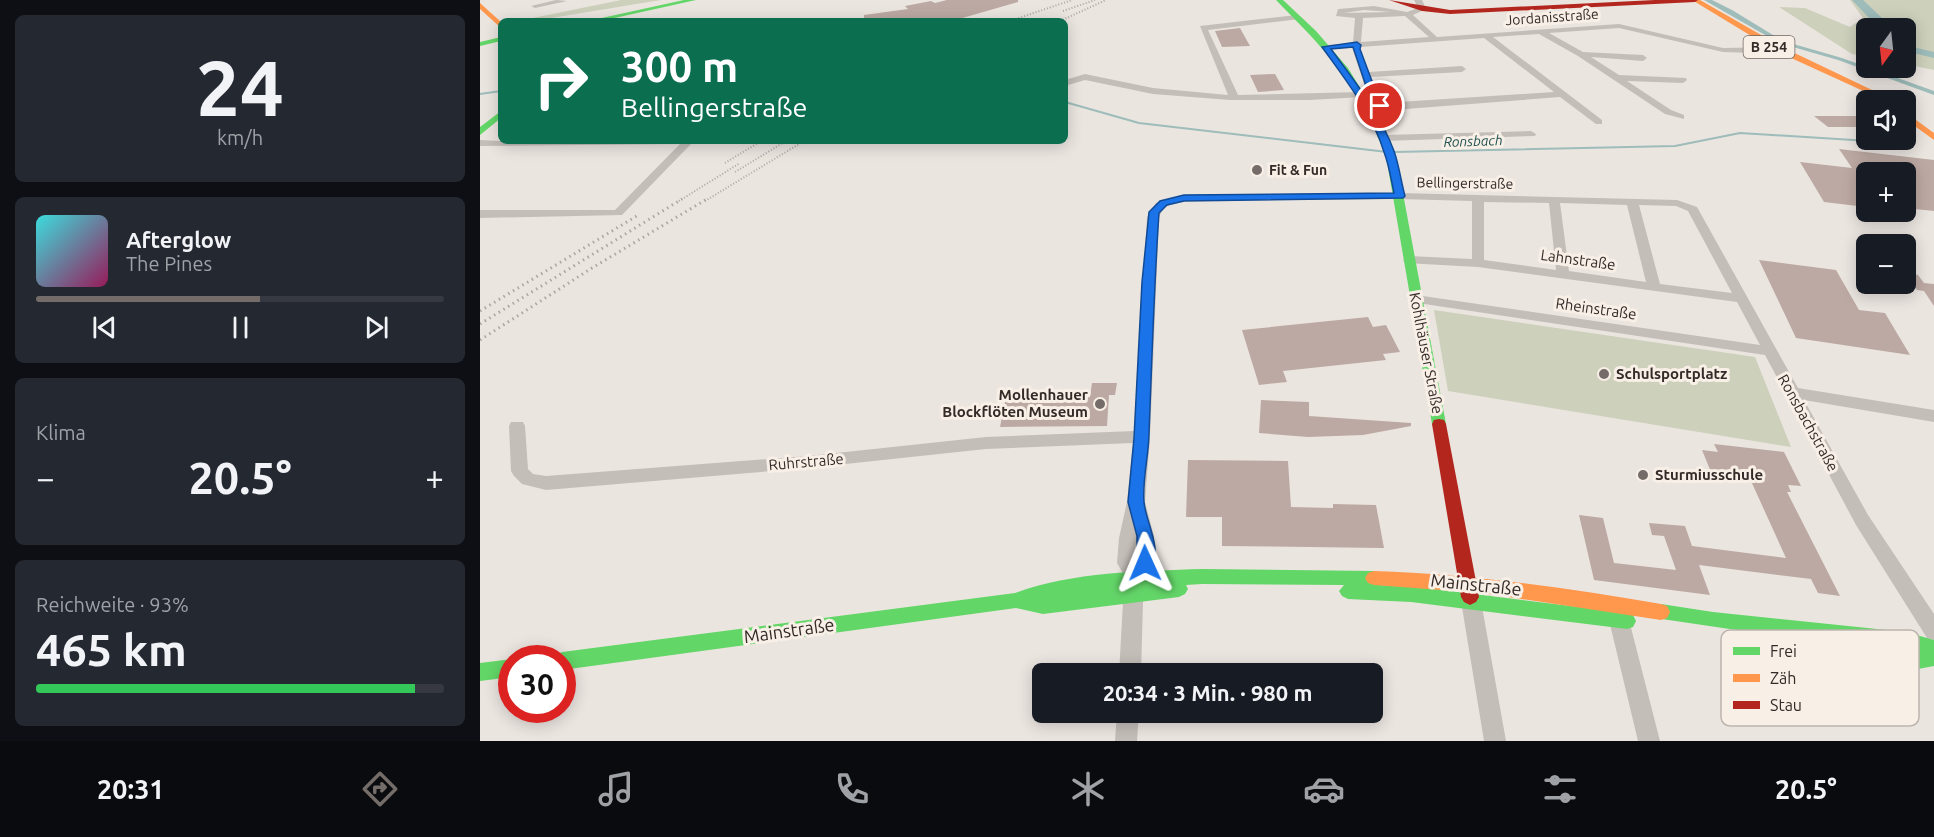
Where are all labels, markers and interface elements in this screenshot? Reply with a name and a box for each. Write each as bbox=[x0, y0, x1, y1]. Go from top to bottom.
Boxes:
street label: Jordanisstraße bbox=[1505, 6, 1599, 28]
north arrow bbox=[1856, 18, 1916, 78]
map controls bbox=[1856, 18, 1916, 294]
road number: B 254 bbox=[1744, 36, 1794, 58]
icon: right bbox=[522, 42, 600, 120]
text: 24 bbox=[196, 43, 284, 131]
text: 300 m bbox=[621, 43, 738, 90]
pin bbox=[1354, 80, 1405, 131]
icon: arrive bbox=[1363, 89, 1396, 122]
button: sound bbox=[1856, 90, 1916, 150]
text: Bellingerstraße bbox=[621, 92, 807, 122]
text: km/h bbox=[217, 126, 263, 149]
water label: Ronsbach bbox=[1443, 132, 1503, 150]
place label: Fit & Fun bbox=[1269, 162, 1327, 178]
button: + bbox=[1856, 162, 1916, 222]
marker: Fit & Fun bbox=[1250, 163, 1264, 177]
street label: Bellingerstraße bbox=[1417, 174, 1513, 192]
text: Afterglow bbox=[126, 227, 231, 252]
button: − bbox=[1856, 234, 1916, 294]
street label: Lahnstraße bbox=[1539, 246, 1617, 273]
text: The Pines bbox=[126, 252, 212, 275]
street label: Kohlhäuser Straße bbox=[1406, 291, 1447, 415]
street label: Rheinstraße bbox=[1555, 294, 1638, 323]
icon: previous bbox=[88, 311, 121, 344]
icon: pause bbox=[224, 311, 257, 344]
icon: next bbox=[360, 311, 393, 344]
place label: Schulsportplatz bbox=[1616, 365, 1727, 382]
marker: Schulsportplatz bbox=[1597, 367, 1611, 381]
street label: Ronsbachstraße bbox=[1775, 371, 1842, 474]
place label: Mollenhauer Blockflöten Museum bbox=[942, 386, 1089, 420]
marker: Mollenhauer Blockflöten Museum bbox=[1093, 397, 1107, 411]
text: Klima bbox=[36, 421, 86, 444]
street label: Ruhrstraße bbox=[768, 450, 844, 473]
text: 20.5° bbox=[188, 452, 292, 503]
text: − bbox=[36, 459, 55, 496]
text: + bbox=[425, 459, 444, 496]
place label: Sturmiusschule bbox=[1655, 466, 1763, 483]
marker: Sturmiusschule bbox=[1636, 468, 1650, 482]
position arrow bbox=[1113, 531, 1177, 595]
street label: Mainstraße bbox=[1430, 569, 1523, 599]
text: Reichweite · 93% bbox=[36, 593, 189, 616]
street label: Mainstraße bbox=[742, 614, 835, 646]
text: 465 km bbox=[36, 624, 187, 675]
legend bbox=[1721, 630, 1919, 726]
text: Frei bbox=[1770, 642, 1797, 660]
speed limit sign: 30 bbox=[498, 645, 576, 723]
text: Zäh bbox=[1770, 669, 1796, 687]
text: 20:34 · 3 Min. · 980 m bbox=[1103, 680, 1312, 705]
text: Stau bbox=[1770, 696, 1802, 714]
icon: directions bbox=[359, 768, 401, 810]
icon: music bbox=[595, 768, 637, 810]
icon: phone bbox=[831, 768, 873, 810]
icon: climate bbox=[1067, 768, 1109, 810]
icon: car bbox=[1303, 768, 1345, 810]
icon: filters bbox=[1539, 768, 1581, 810]
text: 20:31 bbox=[97, 774, 165, 804]
text: 20.5° bbox=[1775, 774, 1837, 804]

